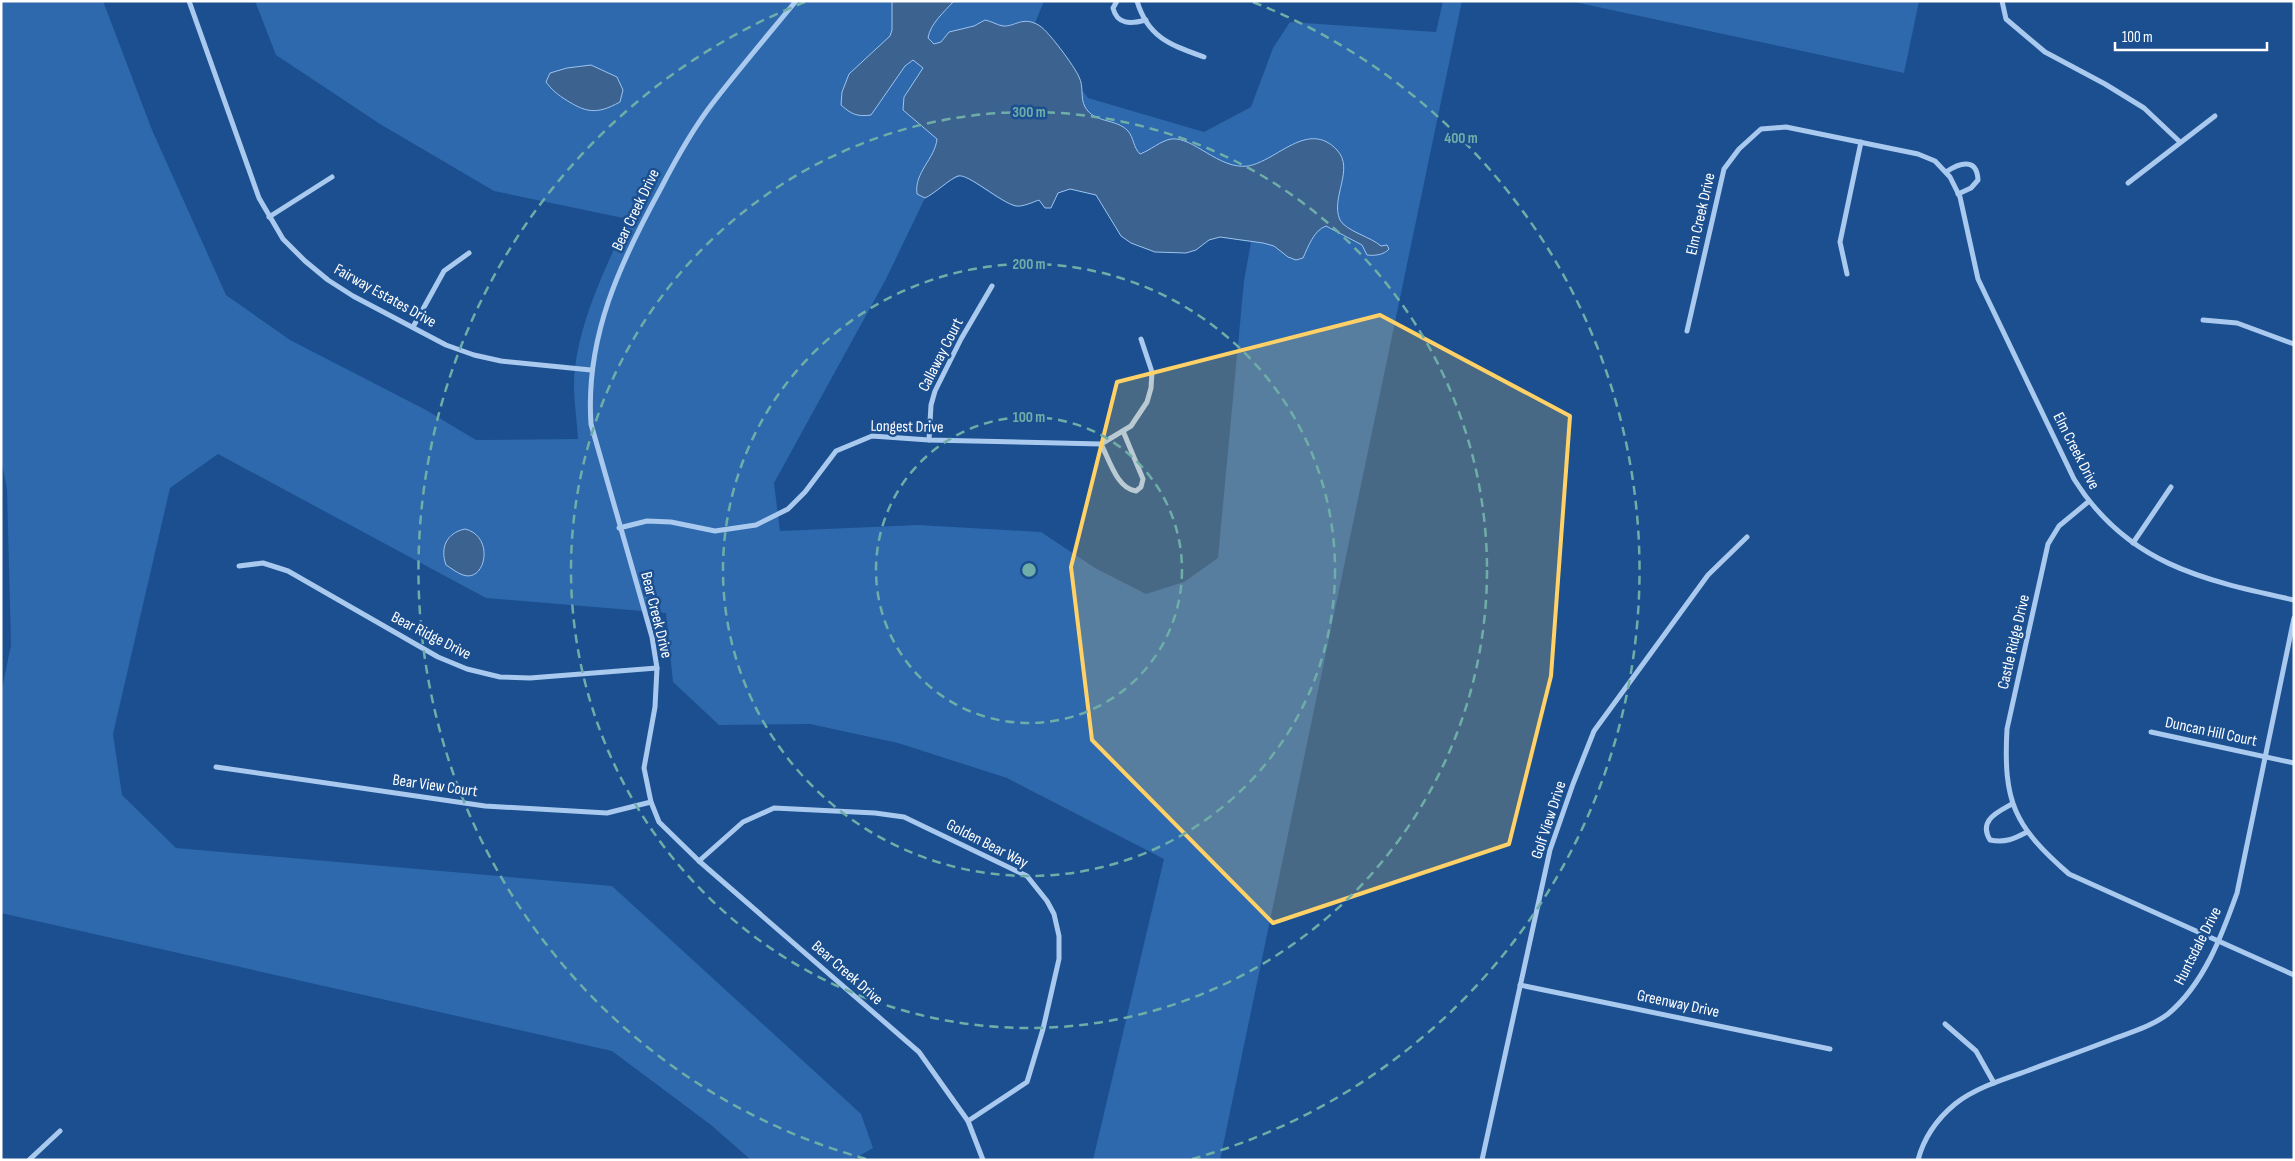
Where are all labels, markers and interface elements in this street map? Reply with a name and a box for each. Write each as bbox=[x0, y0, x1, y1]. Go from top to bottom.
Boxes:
scale bar bbox=[2115, 20, 2268, 52]
text: 100 m bbox=[2122, 28, 2153, 47]
text: 300 m bbox=[1012, 103, 1046, 122]
text: 400 m bbox=[1444, 129, 1478, 148]
street label: Bear Creek Drive bbox=[608, 166, 664, 254]
street label: Elm Creek Drive bbox=[1682, 171, 1720, 257]
text: 200 m bbox=[1012, 255, 1046, 274]
street label: Fairway Estates Drive bbox=[331, 260, 439, 332]
street label: Callaway Court bbox=[914, 315, 968, 395]
text: 100 m bbox=[1013, 408, 1045, 427]
street label: Elm Creek Drive bbox=[2048, 409, 2104, 493]
street label: Longest Drive bbox=[870, 417, 944, 437]
centre of rings bbox=[1020, 561, 1038, 579]
street label: Bear Creek Drive bbox=[636, 570, 676, 660]
street label: Castle Ridge Drive bbox=[1994, 593, 2034, 691]
street label: Bear Ridge Drive bbox=[388, 608, 474, 664]
street label: Duncan Hill Court bbox=[2163, 713, 2259, 751]
street label: Bear View Court bbox=[391, 771, 479, 801]
street label: Golf View Drive bbox=[1527, 779, 1571, 861]
street label: Golden Bear Way bbox=[943, 815, 1031, 873]
street label: Huntsdale Drive bbox=[2170, 904, 2226, 988]
street label: Bear Creek Drive bbox=[807, 937, 887, 1009]
street label: Greenway Drive bbox=[1635, 986, 1721, 1022]

